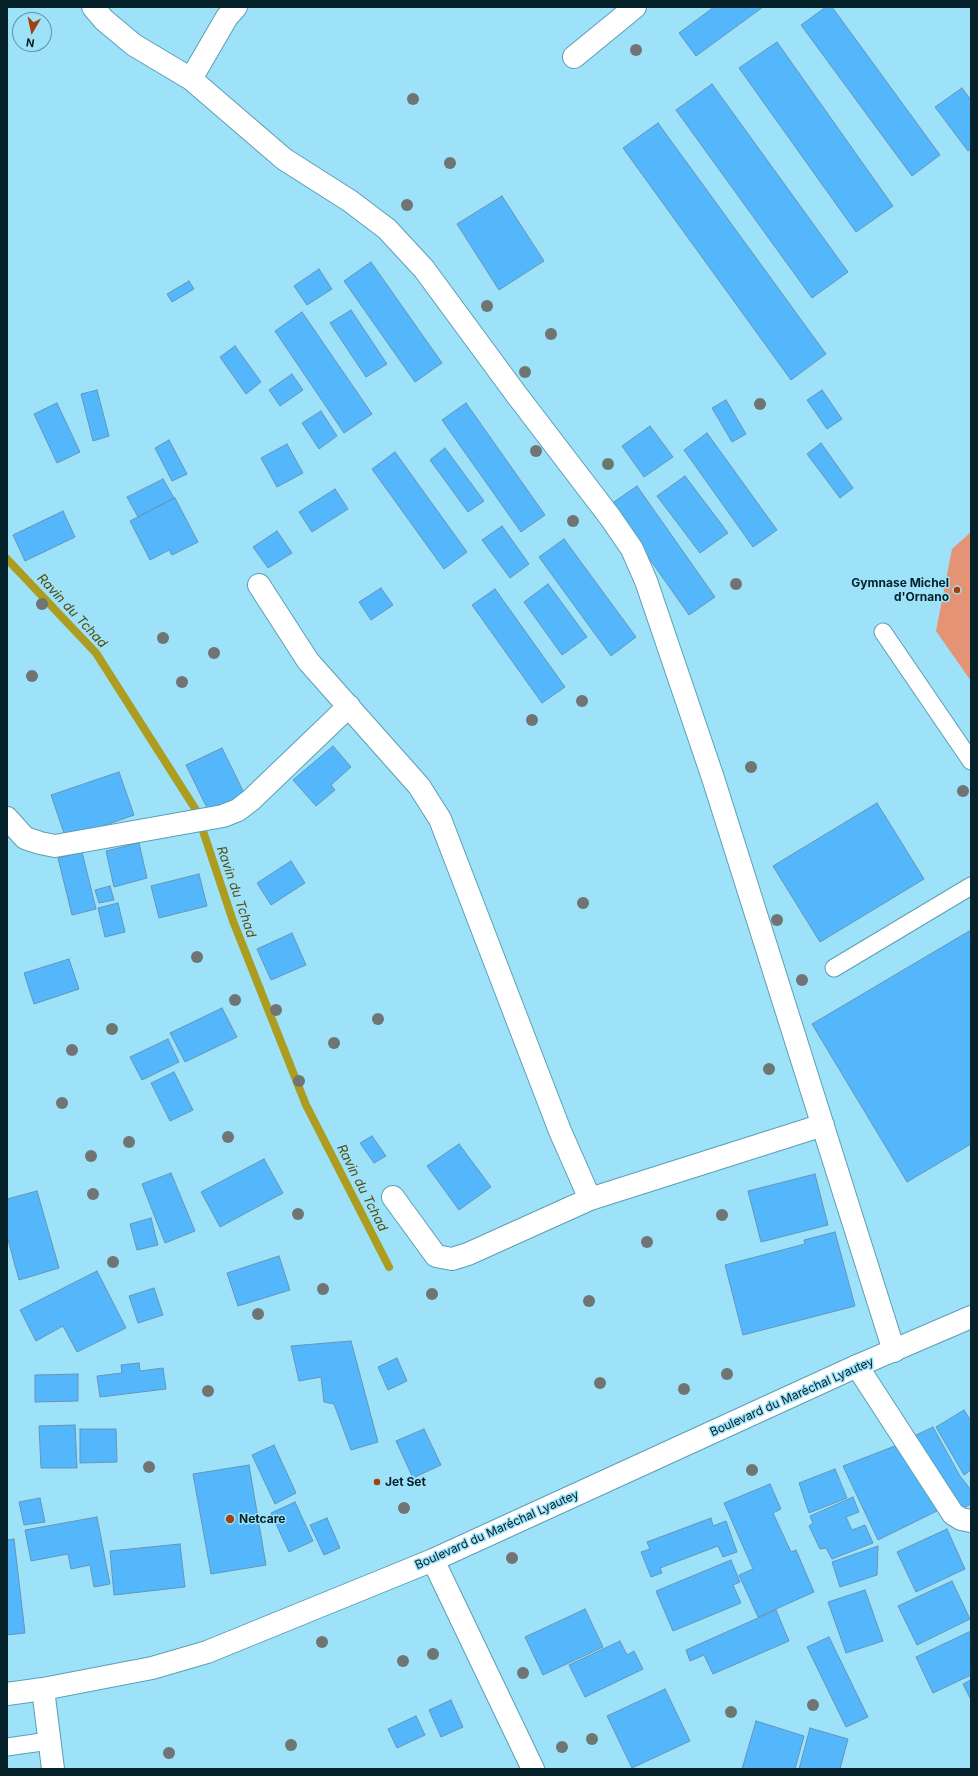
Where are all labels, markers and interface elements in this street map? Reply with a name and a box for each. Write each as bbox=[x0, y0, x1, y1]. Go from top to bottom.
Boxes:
north arrow bbox=[12, 12, 52, 52]
text: N bbox=[25, 35, 36, 50]
water label: Ravin du Tchad bbox=[34, 571, 110, 651]
place label: Gymnase Michel d'Ornano bbox=[851, 576, 949, 604]
marker: Gymnase Michel d'Ornano bbox=[952, 585, 962, 595]
water label: Ravin du Tchad bbox=[213, 844, 259, 940]
water label: Ravin du Tchad bbox=[333, 1142, 391, 1234]
street label: Boulevard du Maréchal Lyautey bbox=[708, 1354, 876, 1440]
place label: Jet Set bbox=[385, 1475, 426, 1489]
marker: Jet Set bbox=[372, 1477, 382, 1487]
street label: Boulevard du Maréchal Lyautey bbox=[413, 1487, 581, 1573]
place label: Netcare bbox=[239, 1512, 285, 1526]
marker: Netcare bbox=[224, 1513, 236, 1525]

